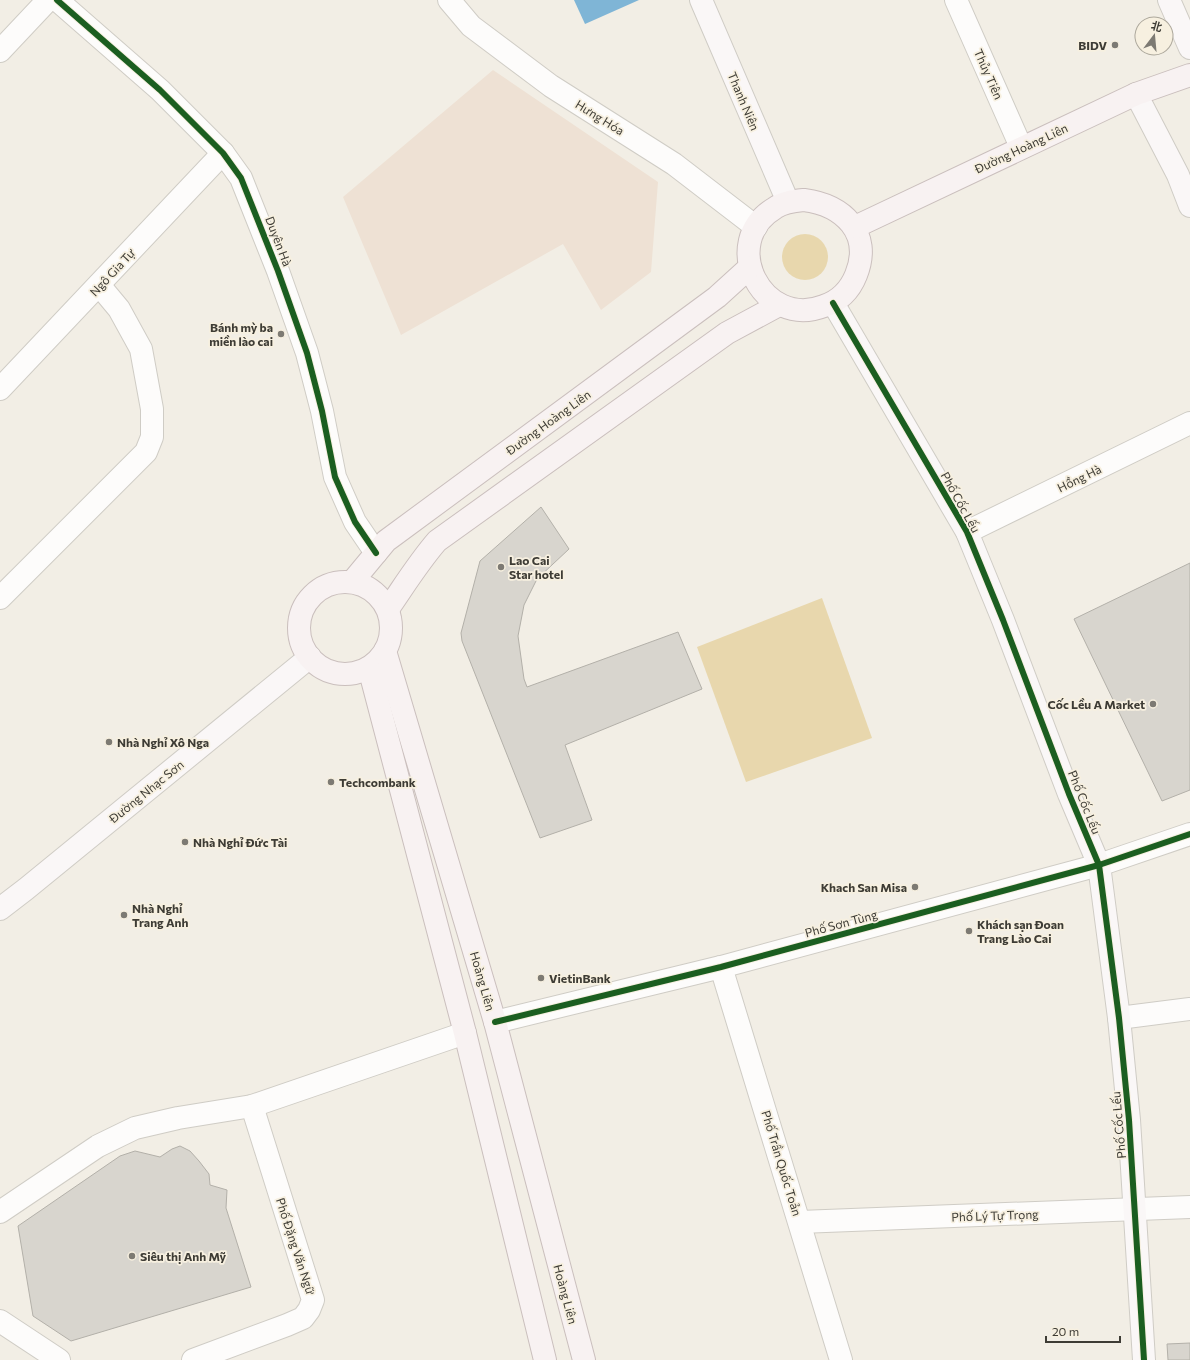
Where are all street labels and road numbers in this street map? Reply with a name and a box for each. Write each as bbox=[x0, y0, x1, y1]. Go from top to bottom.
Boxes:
street label: Thủy Tiên bbox=[972, 47, 1006, 101]
street label: Thanh Niên bbox=[725, 70, 763, 132]
street label: Hưng Hóa bbox=[573, 97, 627, 137]
street label: Đường Hoàng Liên bbox=[971, 120, 1070, 176]
street label: Duyên Hà bbox=[263, 214, 295, 268]
street label: Ngô Gia Tự bbox=[87, 245, 138, 299]
street label: Đường Hoàng Liên bbox=[502, 387, 593, 458]
street label: Hồng Hà bbox=[1055, 461, 1103, 495]
street label: Phố Cốc Lếu bbox=[939, 469, 983, 535]
street label: Đường Nhạc Sơn bbox=[105, 757, 186, 826]
street label: Phố Cốc Lếu bbox=[1066, 768, 1104, 836]
street label: Phố Sơn Tùng bbox=[803, 906, 879, 939]
street label: Hoàng Liên bbox=[468, 950, 498, 1012]
street label: Phố Cốc Lếu bbox=[1108, 1091, 1128, 1159]
street label: Phố Trần Quốc Toản bbox=[759, 1109, 805, 1217]
street label: Phố Đặng Văn Ngữ bbox=[274, 1196, 318, 1296]
street label: Phố Lý Tự Trọng bbox=[951, 1206, 1039, 1224]
street label: Hoàng Liên bbox=[551, 1263, 581, 1325]

